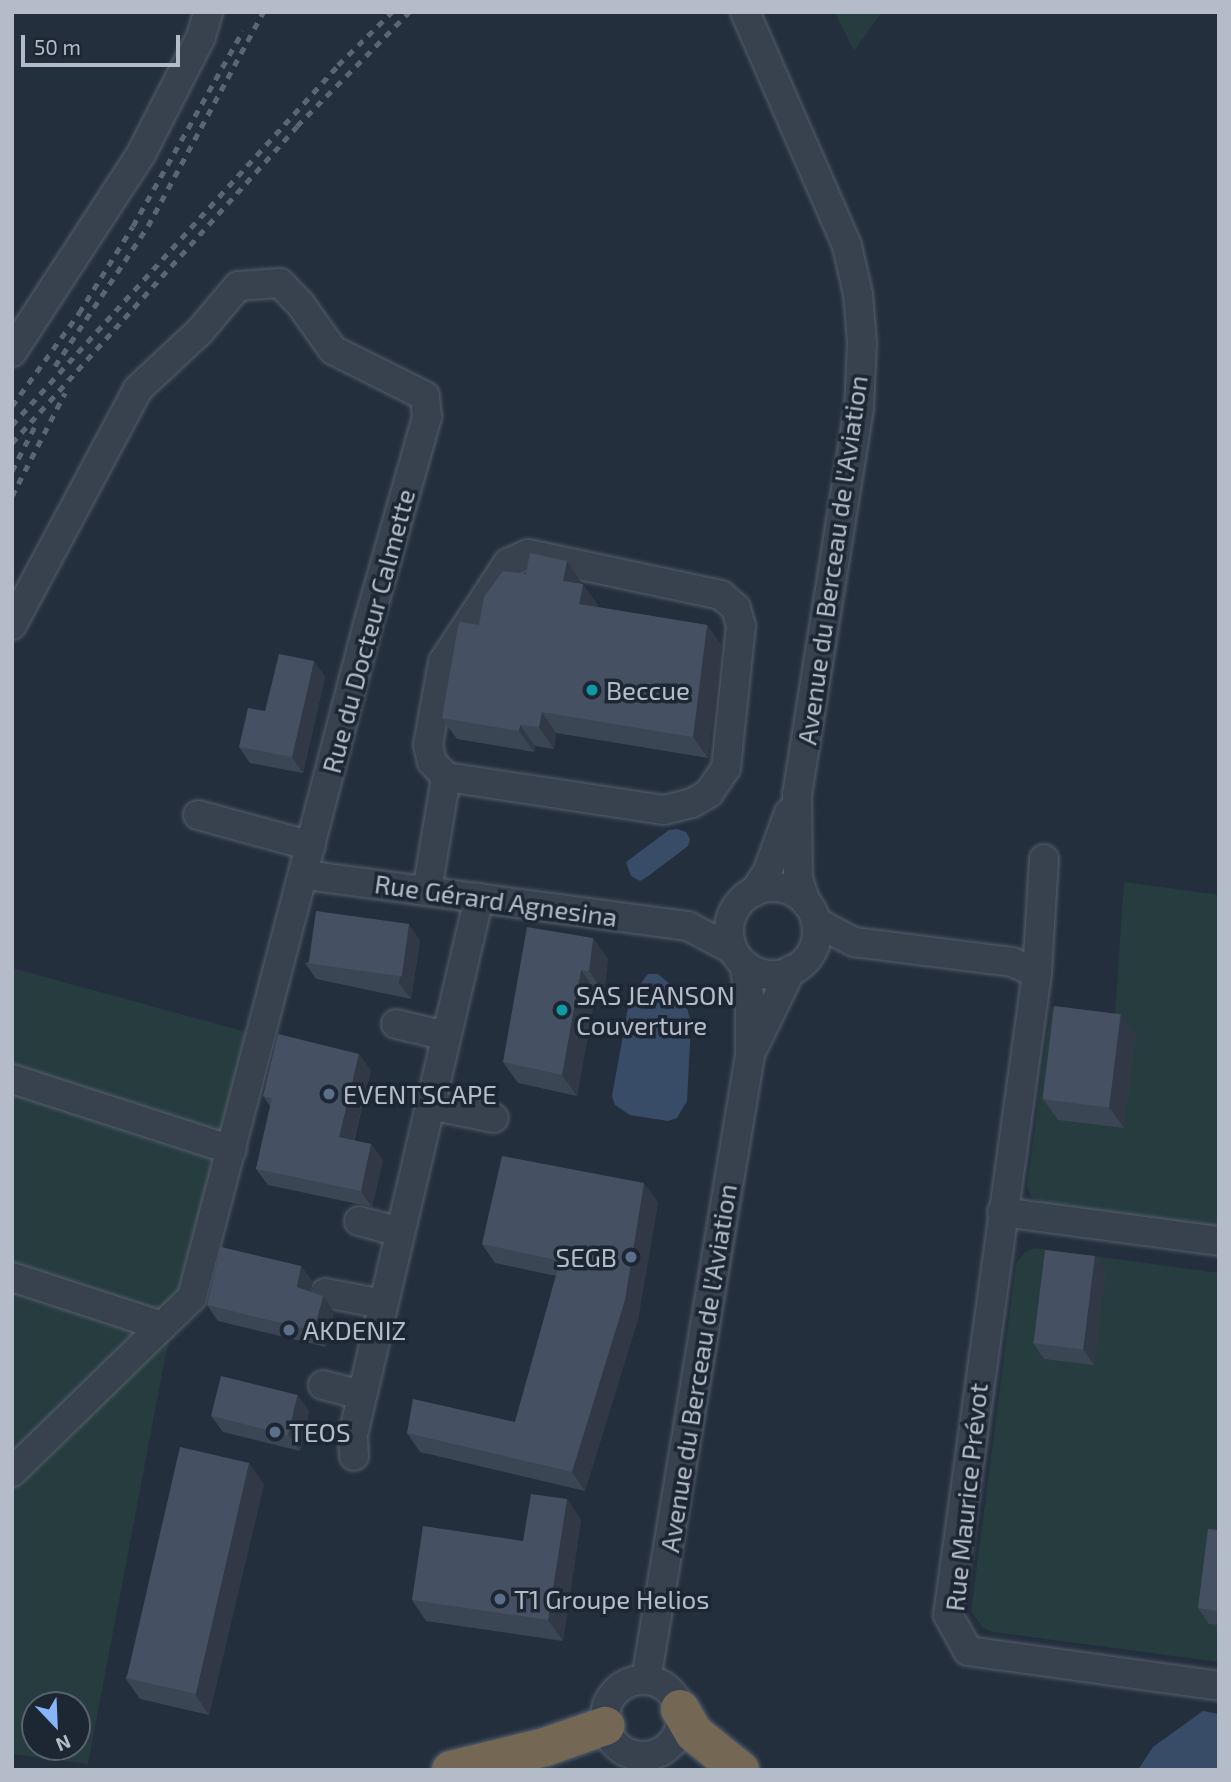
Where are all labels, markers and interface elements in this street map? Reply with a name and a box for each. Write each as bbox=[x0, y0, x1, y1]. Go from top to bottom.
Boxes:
scale bar bbox=[24, 21, 184, 65]
text: 50 m bbox=[34, 34, 81, 59]
street label: Avenue du Berceau de l'Aviation bbox=[791, 373, 873, 747]
street label: Rue du Docteur Calmette bbox=[315, 485, 421, 777]
place label: Beccue bbox=[606, 674, 690, 706]
marker: Beccue bbox=[584, 682, 600, 698]
street label: Rue Gérard Agnesina bbox=[372, 867, 620, 933]
place label: SAS JEANSON Couverture bbox=[576, 979, 735, 1040]
marker: SAS JEANSON Couverture bbox=[554, 1002, 570, 1018]
place label: EVENTSCAPE bbox=[343, 1078, 497, 1110]
marker: EVENTSCAPE bbox=[321, 1086, 337, 1102]
street label: Avenue du Berceau de l'Aviation bbox=[653, 1182, 743, 1554]
place label: SEGB bbox=[556, 1241, 617, 1273]
marker: SEGB bbox=[623, 1249, 639, 1265]
place label: AKDENIZ bbox=[303, 1314, 406, 1346]
marker: AKDENIZ bbox=[281, 1322, 297, 1338]
street label: Rue Maurice Prévot bbox=[939, 1381, 993, 1613]
place label: TEOS bbox=[289, 1416, 350, 1448]
marker: TEOS bbox=[267, 1424, 283, 1440]
place label: T1 Groupe Helios bbox=[514, 1583, 710, 1615]
marker: T1 Groupe Helios bbox=[492, 1591, 508, 1607]
north arrow bbox=[21, 1691, 91, 1761]
text: N bbox=[53, 1731, 74, 1757]

